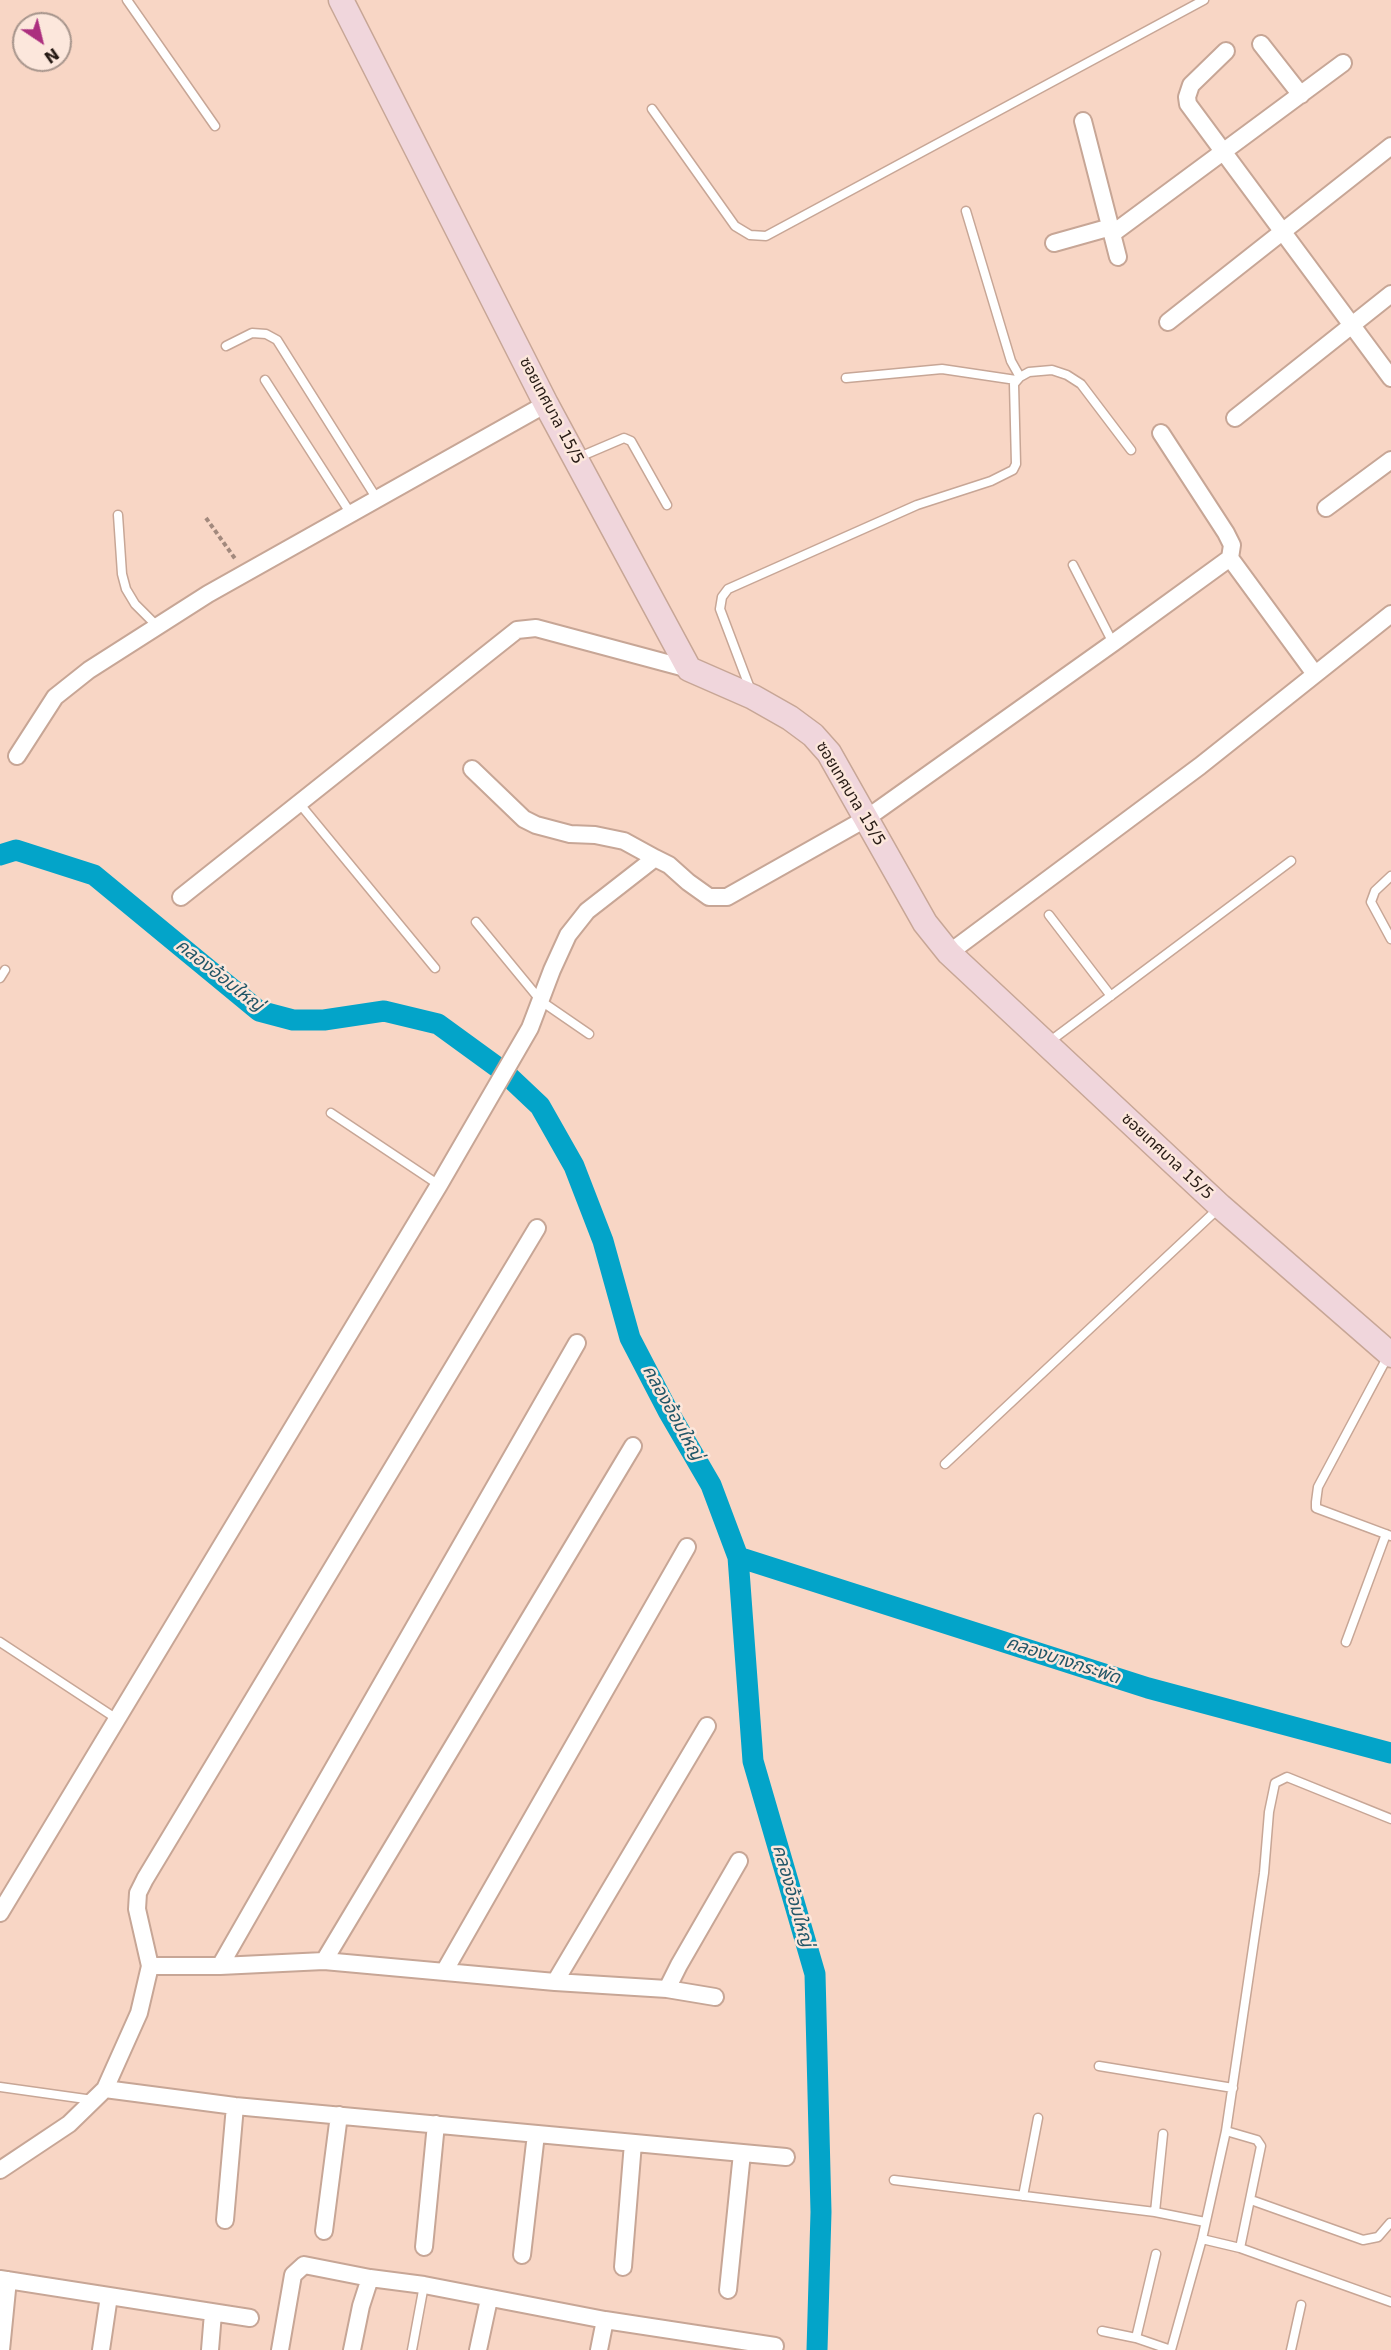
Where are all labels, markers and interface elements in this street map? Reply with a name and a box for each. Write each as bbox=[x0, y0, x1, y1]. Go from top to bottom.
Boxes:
north arrow bbox=[12, 12, 72, 72]
text: N bbox=[41, 44, 62, 67]
street label: ซอยเทศบาล 15/5 bbox=[515, 354, 587, 468]
street label: ซอยเทศบาล 15/5 bbox=[811, 738, 889, 850]
water label: คลองอ้อมใหญ่ bbox=[171, 935, 267, 1017]
street label: ซอยเทศบาล 15/5 bbox=[1117, 1110, 1217, 1204]
water label: คลองอ้อมใหญ่ bbox=[637, 1362, 707, 1464]
water label: คลองบางกระพัด bbox=[1003, 1632, 1123, 1690]
water label: คลองอ้อมใหญ่ bbox=[767, 1842, 817, 1950]

